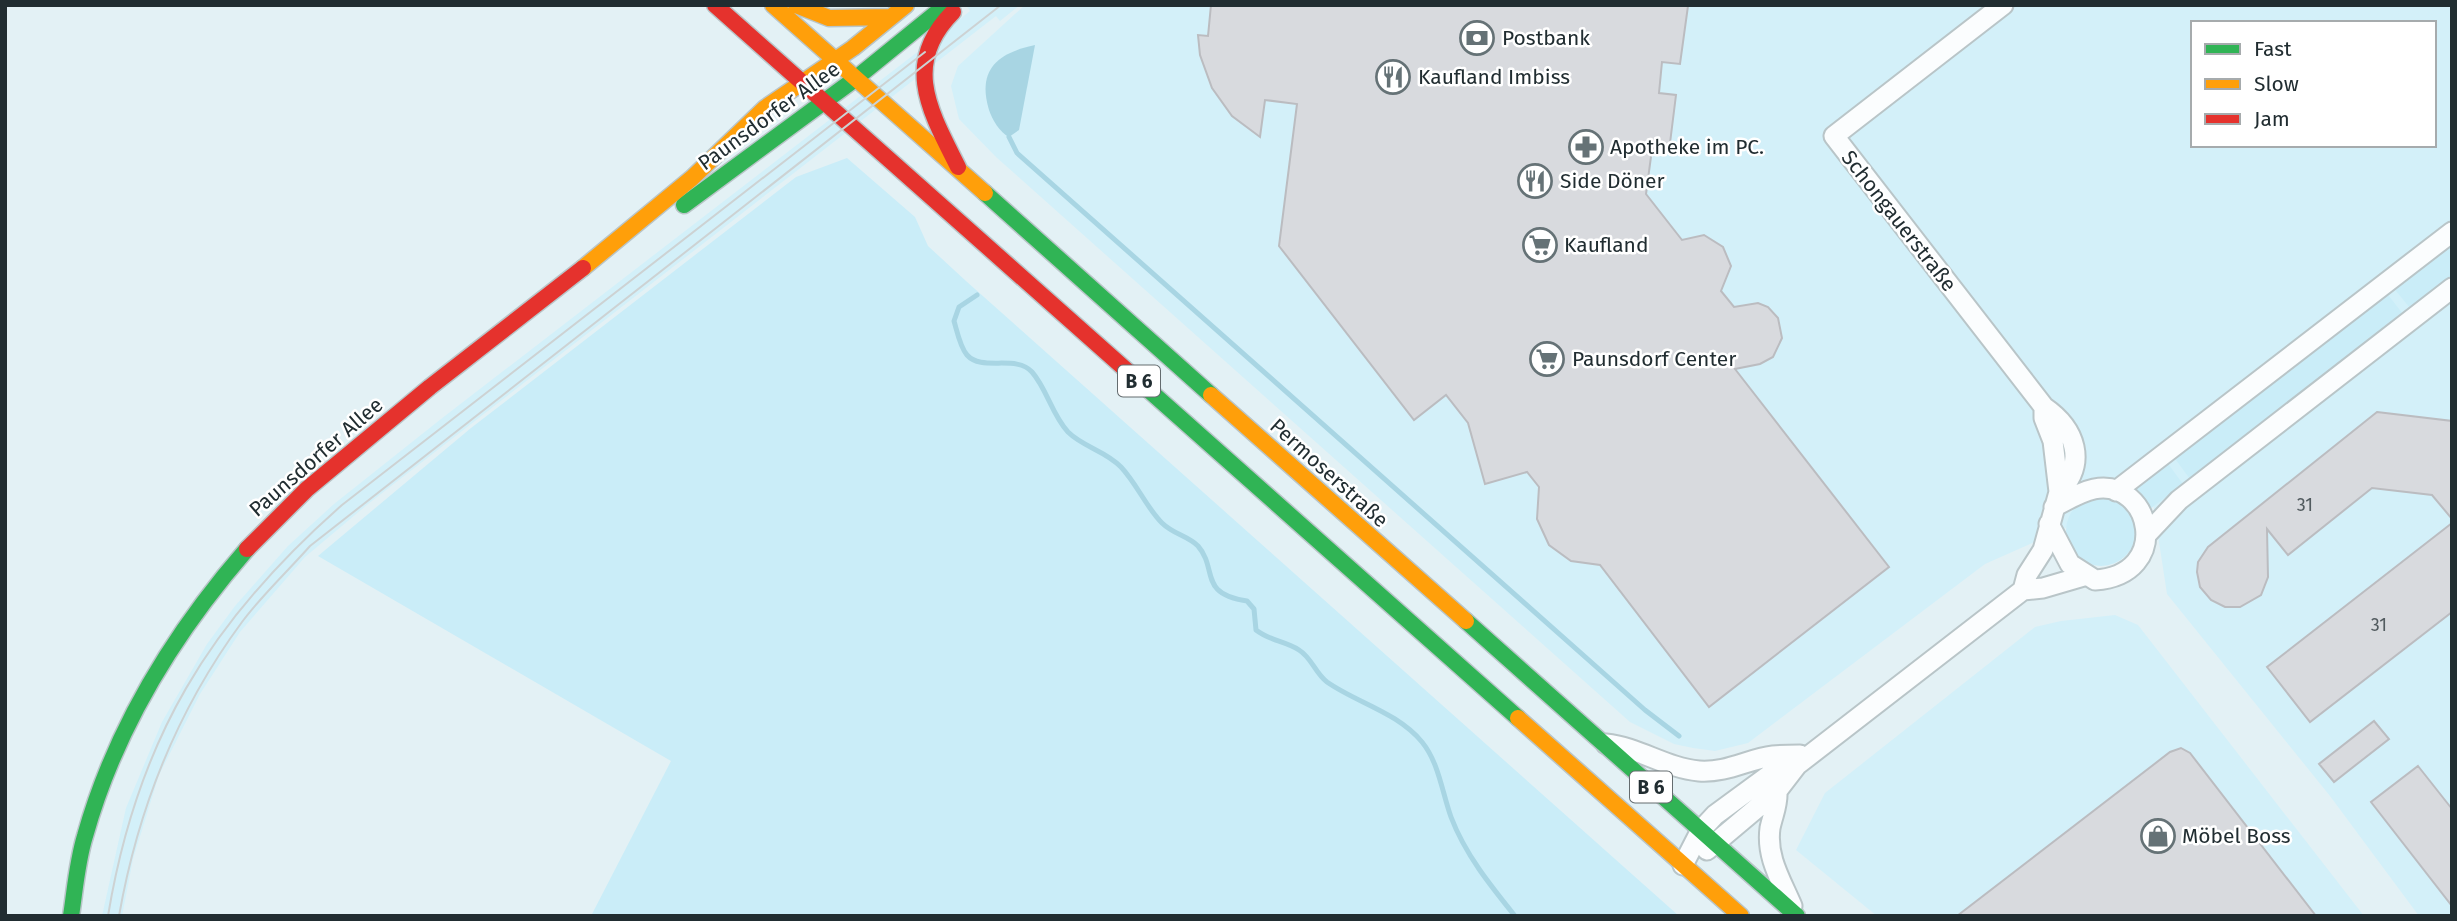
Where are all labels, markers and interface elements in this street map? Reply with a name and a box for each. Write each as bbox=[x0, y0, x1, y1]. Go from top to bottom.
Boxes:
bank icon: Postbank bbox=[1458, 19, 1496, 57]
legend bbox=[2191, 21, 2436, 147]
place label: Postbank bbox=[1502, 25, 1590, 51]
text: Fast bbox=[2254, 36, 2292, 62]
street label: Paunsdorfer Allee bbox=[693, 56, 845, 176]
restaurant icon: Kaufland Imbiss bbox=[1374, 58, 1412, 96]
place label: Kaufland Imbiss bbox=[1418, 64, 1570, 90]
text: Slow bbox=[2254, 71, 2299, 97]
text: Jam bbox=[2254, 106, 2290, 132]
pharmacy icon: Apotheke im PC. bbox=[1567, 128, 1605, 166]
place label: Apotheke im PC. bbox=[1610, 134, 1764, 160]
street label: Schongauerstraße bbox=[1836, 145, 1962, 297]
restaurant icon: Side Döner bbox=[1516, 162, 1554, 200]
place label: Side Döner bbox=[1560, 168, 1665, 194]
supermarket icon: Kaufland bbox=[1521, 226, 1559, 264]
place label: Kaufland bbox=[1564, 232, 1648, 258]
supermarket icon: Paunsdorf Center bbox=[1528, 340, 1566, 378]
place label: Paunsdorf Center bbox=[1572, 346, 1736, 372]
road number: B 6 bbox=[1118, 366, 1160, 396]
street label: Paunsdorfer Allee bbox=[244, 392, 388, 522]
street label: Permoserstraße bbox=[1264, 413, 1394, 533]
house number: 31 bbox=[2297, 494, 2313, 516]
house number: 31 bbox=[2371, 614, 2387, 636]
road number: B 6 bbox=[1630, 772, 1672, 802]
shop icon: Möbel Boss bbox=[2139, 817, 2177, 855]
place label: Möbel Boss bbox=[2182, 823, 2291, 849]

